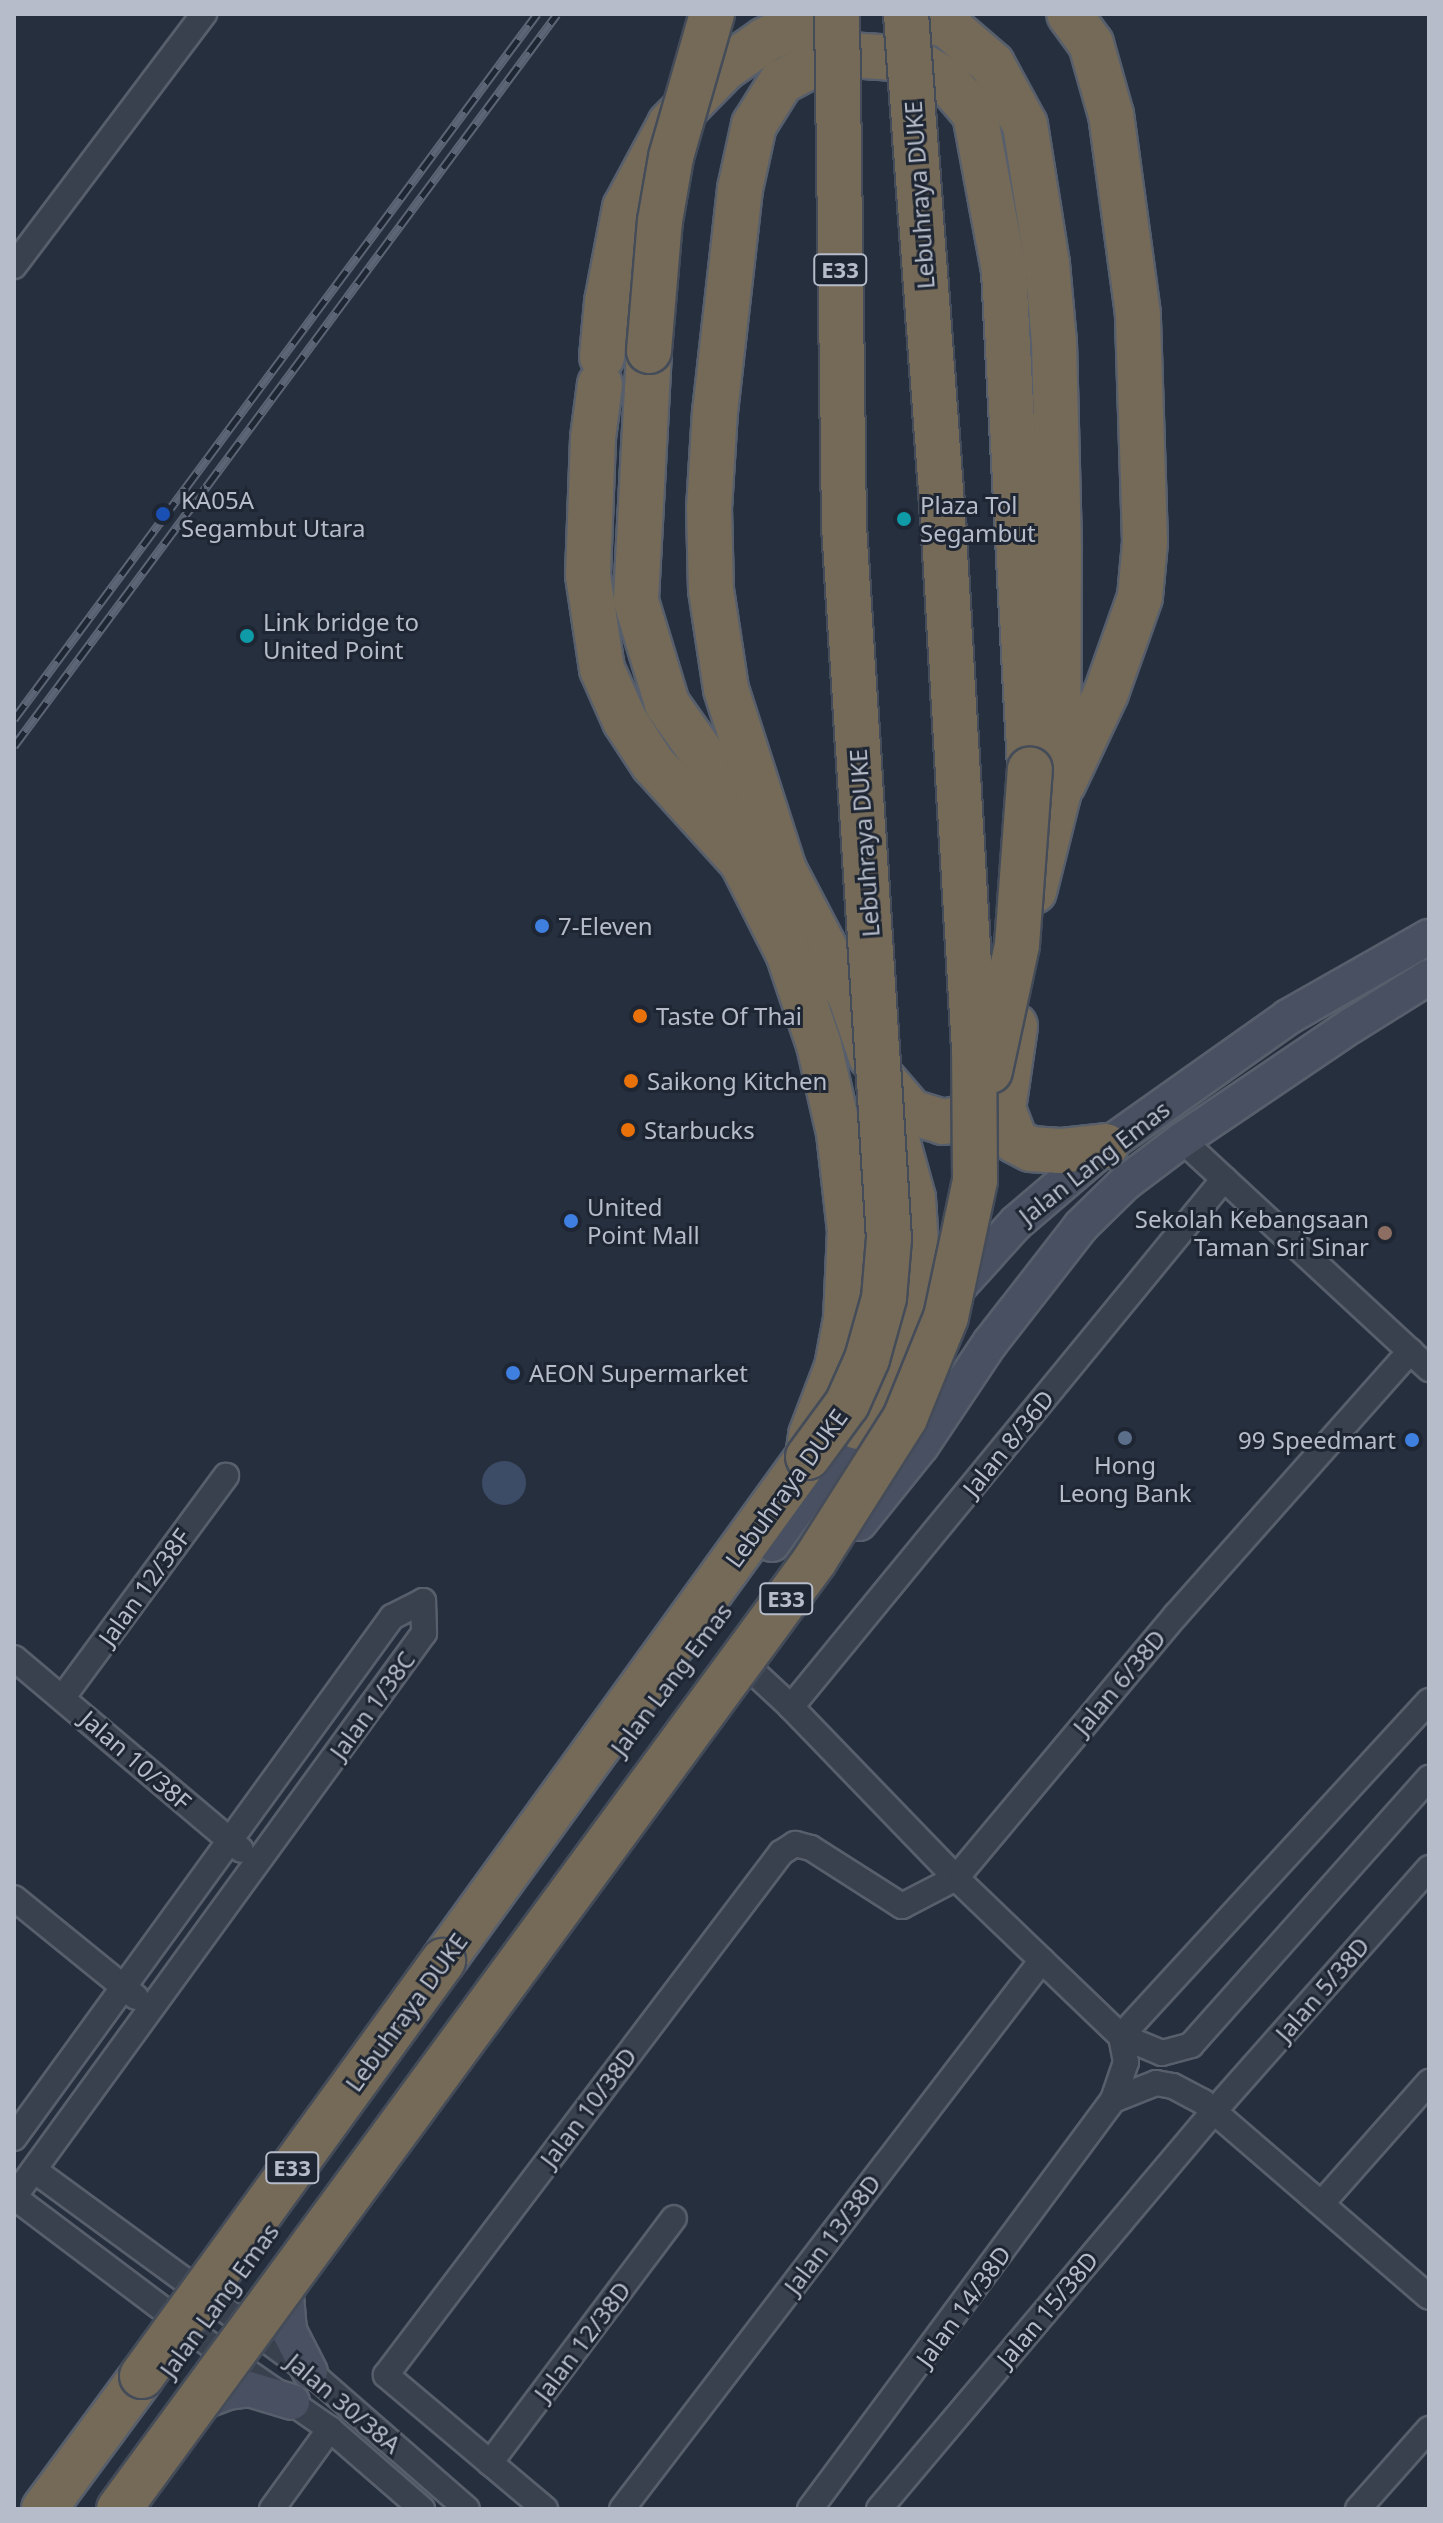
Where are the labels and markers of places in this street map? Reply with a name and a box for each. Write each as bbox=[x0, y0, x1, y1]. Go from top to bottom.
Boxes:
place label: KA05A Segambut Utara bbox=[181, 486, 365, 542]
place label: Plaza Tol Segambut bbox=[920, 491, 1036, 547]
marker: KA05A Segambut Utara bbox=[152, 503, 174, 525]
marker: Plaza Tol Segambut bbox=[895, 510, 913, 528]
place label: Link bridge to United Point bbox=[263, 608, 419, 664]
marker: Link bridge to United Point bbox=[238, 627, 256, 645]
place label: 7-Eleven bbox=[558, 912, 653, 940]
marker: 7-Eleven bbox=[533, 917, 551, 935]
place label: Taste Of Thai bbox=[656, 1002, 802, 1030]
marker: Taste Of Thai bbox=[631, 1007, 649, 1025]
place label: Saikong Kitchen bbox=[647, 1067, 827, 1095]
marker: Saikong Kitchen bbox=[622, 1072, 640, 1090]
place label: Starbucks bbox=[644, 1116, 755, 1144]
marker: Starbucks bbox=[619, 1121, 637, 1139]
place label: United Point Mall bbox=[587, 1193, 700, 1249]
place label: Sekolah Kebangsaan Taman Sri Sinar bbox=[1135, 1205, 1369, 1261]
marker: United Point Mall bbox=[562, 1212, 580, 1230]
marker: Sekolah Kebangsaan Taman Sri Sinar bbox=[1376, 1224, 1394, 1242]
place label: AEON Supermarket bbox=[529, 1359, 748, 1387]
marker: AEON Supermarket bbox=[504, 1364, 522, 1382]
place label: 99 Speedmart bbox=[1238, 1426, 1396, 1454]
marker: Hong Leong Bank bbox=[1116, 1429, 1134, 1447]
marker: 99 Speedmart bbox=[1403, 1431, 1421, 1449]
place label: Hong Leong Bank bbox=[1058, 1451, 1192, 1507]

